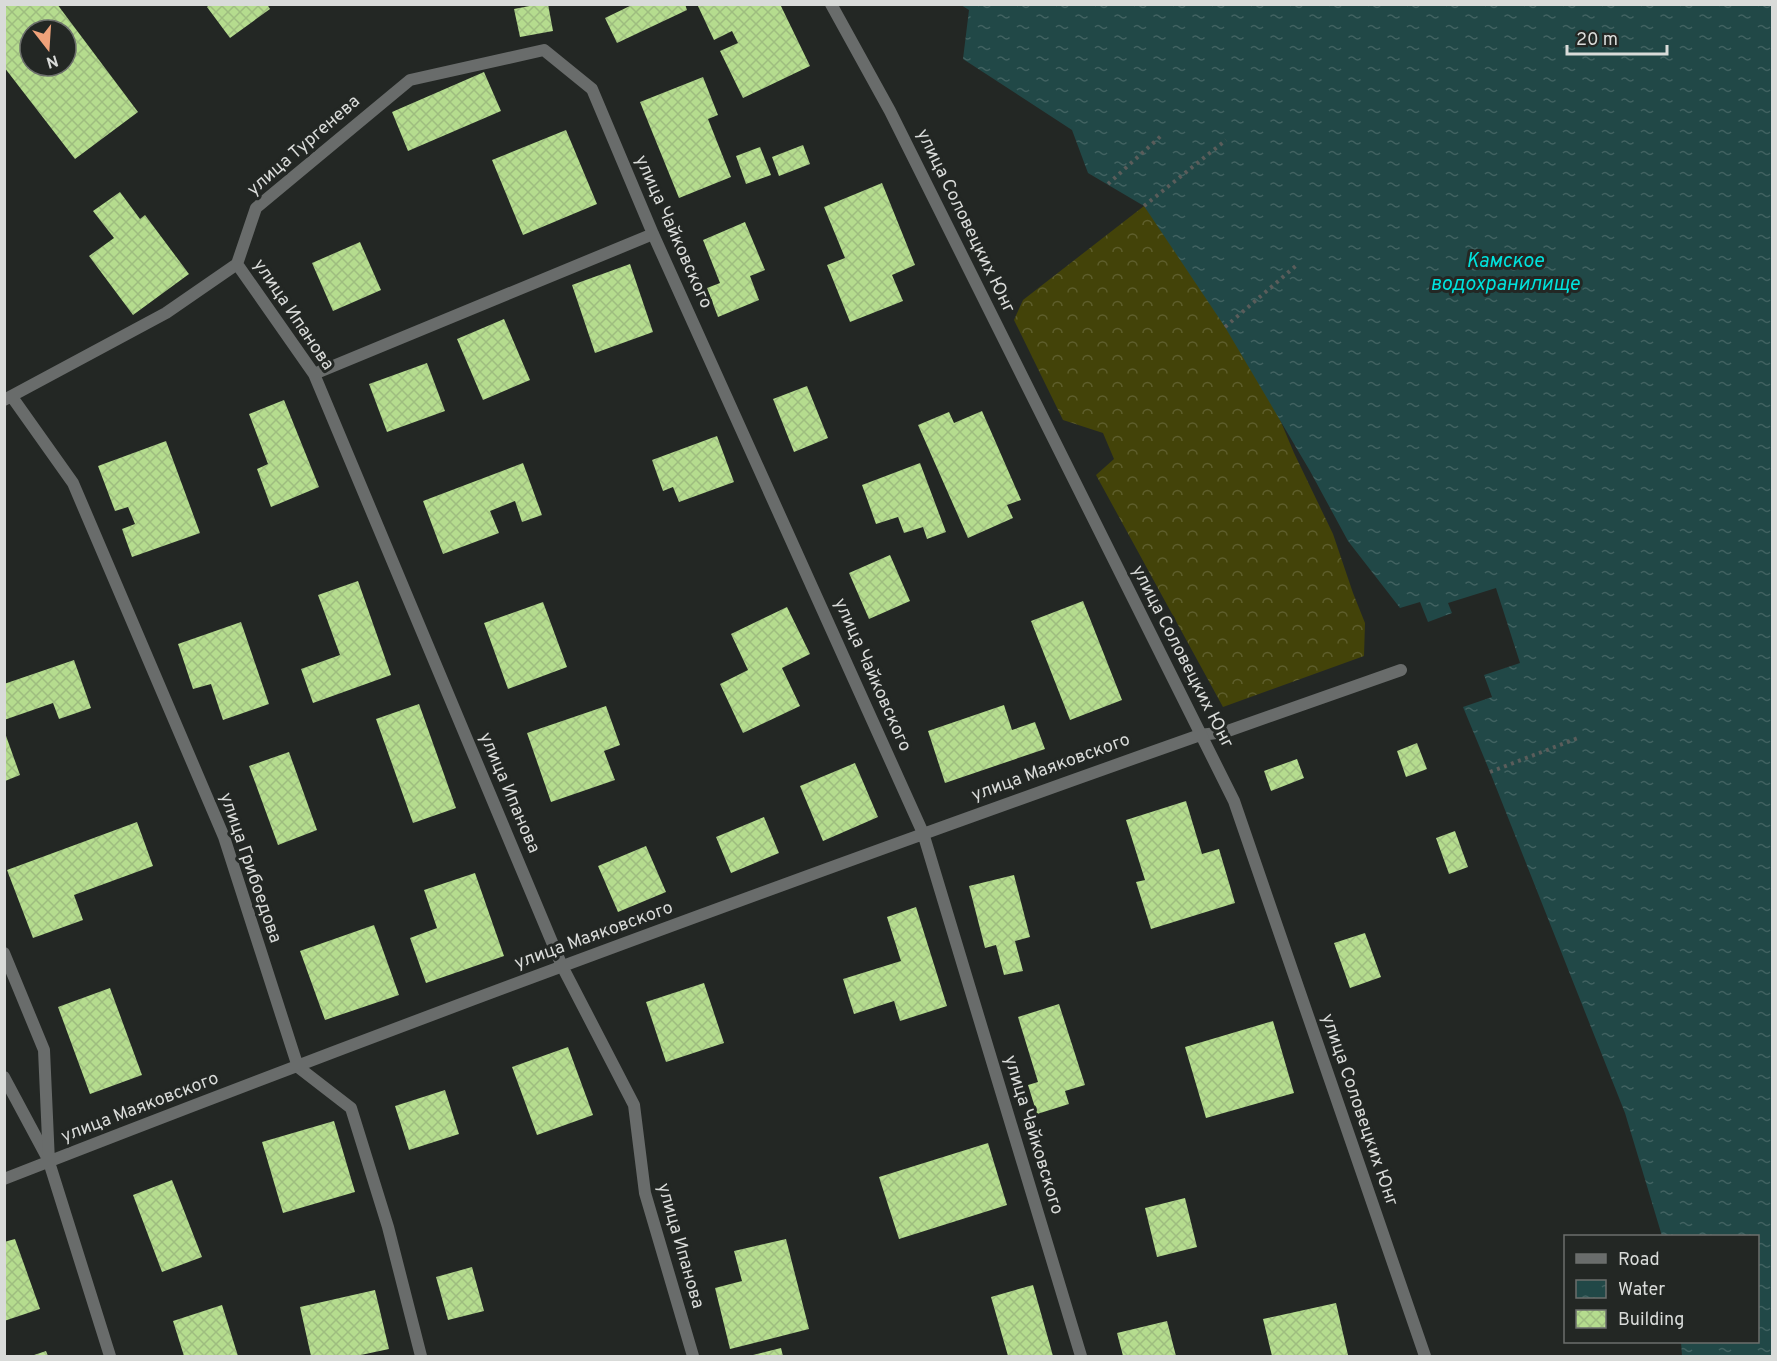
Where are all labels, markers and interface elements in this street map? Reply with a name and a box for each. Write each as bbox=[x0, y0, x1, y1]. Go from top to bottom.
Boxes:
north arrow bbox=[18, 18, 78, 78]
scale bar bbox=[1567, 18, 1668, 56]
text: 20 m bbox=[1576, 29, 1618, 52]
text: N bbox=[43, 49, 60, 72]
street label: улица Тургенева bbox=[243, 91, 365, 201]
street label: улица Соловецких Юнг bbox=[910, 125, 1020, 317]
street label: улица Чайковского bbox=[629, 152, 717, 312]
water label: Камское водохранилище bbox=[1430, 249, 1580, 298]
street label: улица Ипанова bbox=[247, 255, 339, 375]
street label: улица Соловецких Юнг bbox=[1126, 562, 1238, 753]
street label: улица Чайковского bbox=[828, 595, 916, 755]
street label: улица Ипанова bbox=[473, 729, 545, 857]
street label: улица Маяковского bbox=[969, 729, 1133, 807]
street label: улица Грибоедова bbox=[213, 790, 287, 946]
street label: улица Маяковского bbox=[512, 897, 676, 975]
street label: улица Соловецких Юнг bbox=[1315, 1011, 1403, 1210]
street label: улица Чайковского bbox=[998, 1053, 1068, 1217]
street label: улица Маяковского bbox=[58, 1067, 222, 1149]
street label: улица Ипанова bbox=[651, 1181, 709, 1311]
legend bbox=[1564, 1235, 1759, 1343]
text: Road bbox=[1618, 1249, 1660, 1272]
text: Water bbox=[1618, 1279, 1665, 1302]
text: Building bbox=[1618, 1309, 1684, 1332]

